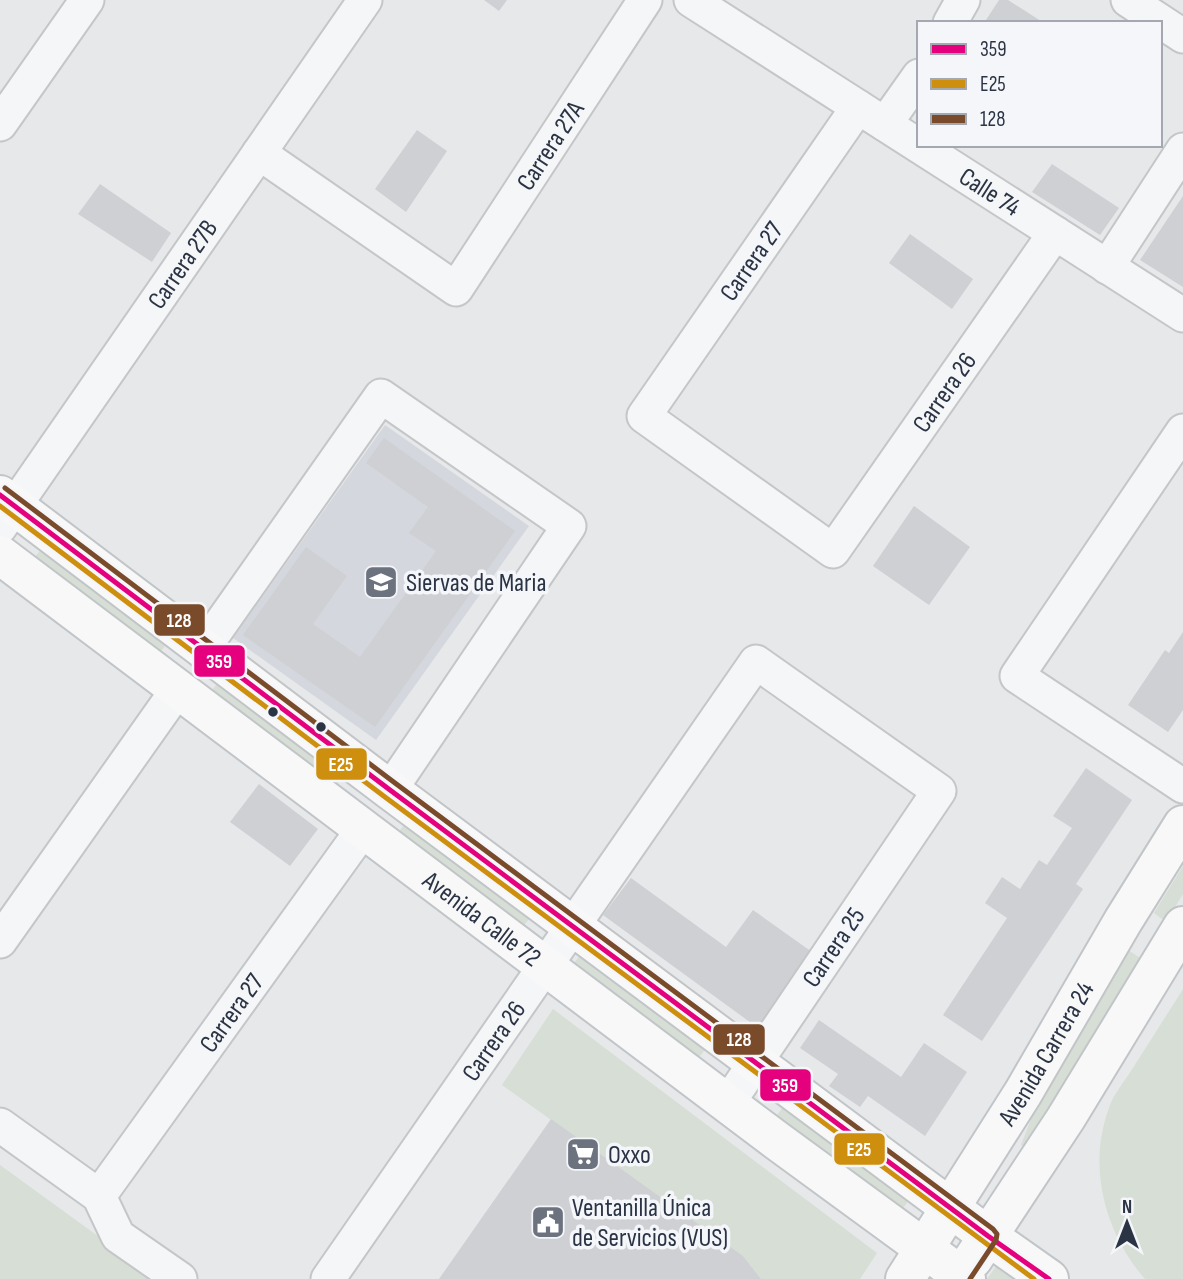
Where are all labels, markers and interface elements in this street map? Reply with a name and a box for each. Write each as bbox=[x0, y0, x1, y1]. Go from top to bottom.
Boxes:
legend bbox=[917, 21, 1162, 147]
text: 359 bbox=[980, 37, 1007, 62]
text: E25 bbox=[980, 72, 1006, 97]
street label: Carrera 27A bbox=[511, 95, 592, 197]
text: 128 bbox=[980, 107, 1005, 132]
street label: Calle 74 bbox=[953, 162, 1026, 224]
street label: Carrera 27B bbox=[142, 214, 225, 315]
street label: Carrera 27 bbox=[714, 216, 791, 307]
street label: Carrera 26 bbox=[907, 347, 984, 439]
school or university icon: Siervas de Maria bbox=[362, 563, 400, 601]
place label: Siervas de Maria bbox=[406, 568, 546, 599]
line badge: 128 bbox=[153, 603, 206, 637]
text: 128 bbox=[167, 610, 192, 633]
line badge: 359 bbox=[193, 644, 246, 678]
text: 359 bbox=[206, 651, 232, 674]
unlabelled marker bbox=[266, 705, 280, 719]
unlabelled marker bbox=[314, 720, 328, 734]
line badge: E25 bbox=[315, 747, 368, 781]
text: E25 bbox=[329, 754, 353, 777]
street label: Avenida Calle 72 bbox=[416, 865, 547, 974]
street label: Carrera 25 bbox=[796, 902, 872, 994]
street label: Carrera 27 bbox=[194, 968, 271, 1059]
street label: Avenida Carrera 24 bbox=[992, 976, 1101, 1133]
street label: Carrera 26 bbox=[456, 996, 533, 1088]
line badge: 128 bbox=[712, 1023, 766, 1056]
text: 128 bbox=[727, 1029, 752, 1052]
line badge: 359 bbox=[759, 1068, 812, 1102]
text: 359 bbox=[772, 1075, 798, 1098]
line badge: E25 bbox=[833, 1132, 886, 1166]
supermarket icon: Oxxo bbox=[564, 1135, 602, 1173]
text: E25 bbox=[847, 1139, 871, 1162]
place label: Oxxo bbox=[608, 1140, 651, 1171]
north arrow bbox=[1092, 1188, 1162, 1258]
place label: Ventanilla Única de Servicios (VUS) bbox=[572, 1193, 728, 1254]
text: N bbox=[1122, 1196, 1132, 1219]
public building icon: Ventanilla Única de Servicios (VUS) bbox=[529, 1203, 567, 1241]

